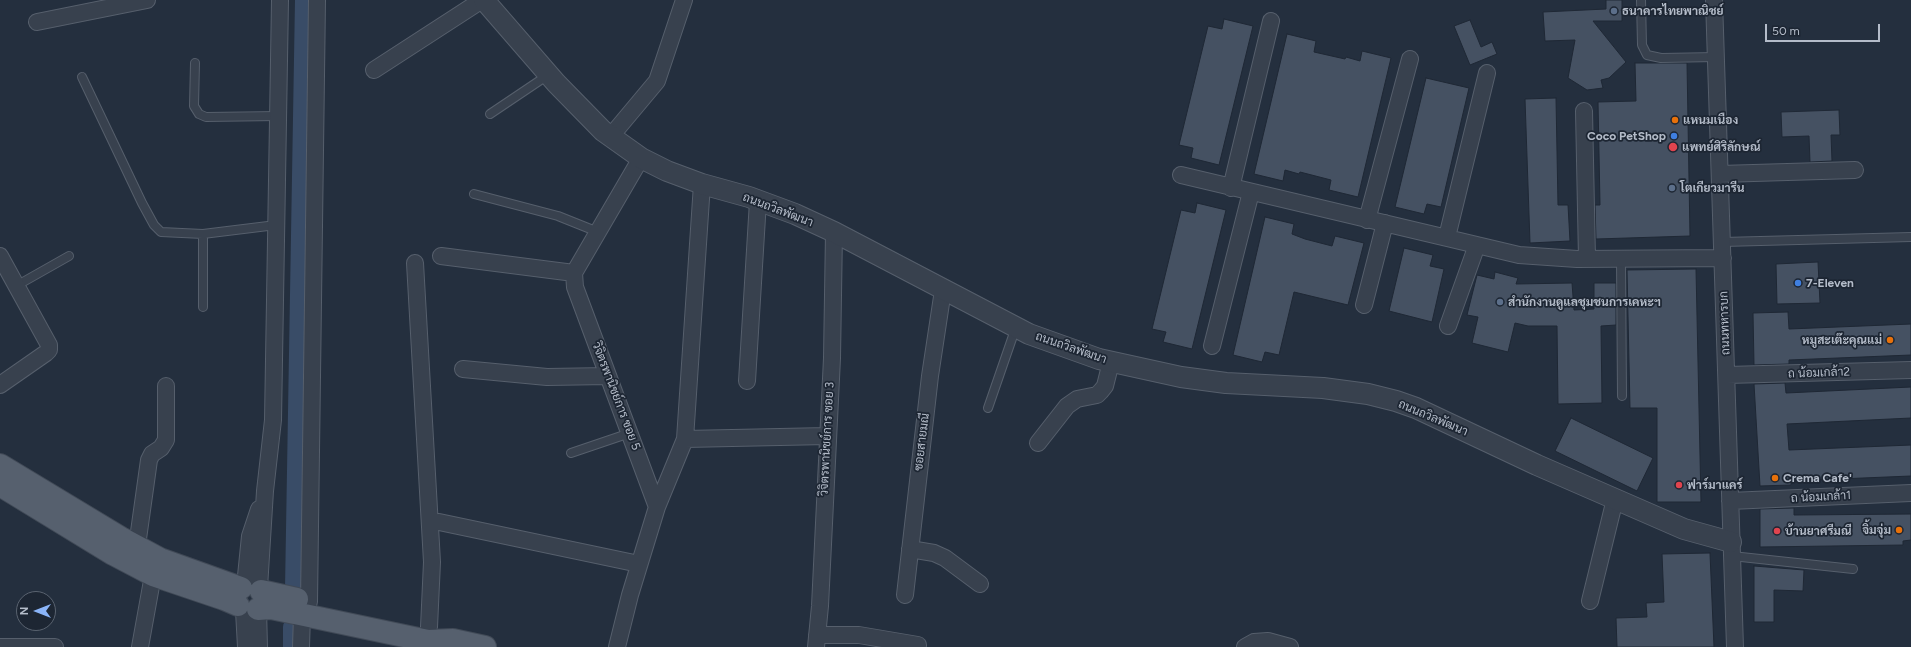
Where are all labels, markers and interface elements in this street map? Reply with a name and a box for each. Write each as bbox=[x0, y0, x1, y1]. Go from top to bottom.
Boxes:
place label: ธนาคารไทยพาณิชย์ bbox=[1622, 4, 1724, 18]
marker: ธนาคารไทยพาณิชย์ bbox=[1609, 6, 1619, 16]
scale bar bbox=[1767, 16, 1882, 42]
text: 50 m bbox=[1772, 24, 1800, 38]
place label: แหนมเนือง bbox=[1683, 113, 1738, 127]
marker: แหนมเนือง bbox=[1670, 115, 1680, 125]
place label: Coco PetShop bbox=[1587, 129, 1666, 143]
marker: Coco PetShop bbox=[1669, 131, 1679, 141]
place label: แพทย์ศิริลักษณ์ bbox=[1682, 140, 1760, 154]
marker: แพทย์ศิริลักษณ์ bbox=[1667, 141, 1679, 153]
place label: โตเกียวมารีน bbox=[1680, 181, 1744, 195]
marker: โตเกียวมารีน bbox=[1667, 183, 1677, 193]
street label: ถนนถวิลพัฒนา bbox=[741, 190, 815, 230]
place label: 7-Eleven bbox=[1806, 276, 1854, 290]
marker: 7-Eleven bbox=[1793, 278, 1803, 288]
street label: ถนนทหารบก bbox=[1717, 291, 1733, 355]
place label: สำนักงานดูแลชุมชนการเคหะฯ bbox=[1508, 295, 1661, 309]
marker: สำนักงานดูแลชุมชนการเคหะฯ bbox=[1495, 297, 1505, 307]
street label: ถนนถวิลพัฒนา bbox=[1033, 329, 1109, 367]
place label: หมูสะเต๊ะคุณแม่ bbox=[1802, 333, 1882, 347]
marker: หมูสะเต๊ะคุณแม่ bbox=[1885, 335, 1895, 345]
street label: วิจิตรพานิชย์การ ซอย 5 bbox=[589, 340, 643, 452]
street label: ถ น้อมเกล้า2 bbox=[1788, 365, 1850, 381]
street label: วิจิตรพานิชย์การ ซอย 3 bbox=[817, 381, 837, 497]
street label: ถนนถวิลพัฒนา bbox=[1396, 397, 1470, 439]
street label: ซอยสายมณี bbox=[911, 412, 933, 472]
place label: Crema Cafe' bbox=[1783, 471, 1852, 485]
marker: Crema Cafe' bbox=[1770, 473, 1780, 483]
place label: ฟาร์มาแคร์ bbox=[1687, 478, 1742, 492]
marker: ฟาร์มาแคร์ bbox=[1674, 480, 1684, 490]
street label: ถ น้อมเกล้า1 bbox=[1790, 488, 1852, 506]
place label: จิ้มจุ่ม bbox=[1862, 523, 1891, 537]
place label: บ้านยาศรีมณี bbox=[1785, 524, 1852, 538]
marker: จิ้มจุ่ม bbox=[1894, 525, 1904, 535]
marker: บ้านยาศรีมณี bbox=[1772, 526, 1782, 536]
north arrow bbox=[16, 591, 56, 631]
text: N bbox=[18, 607, 31, 615]

